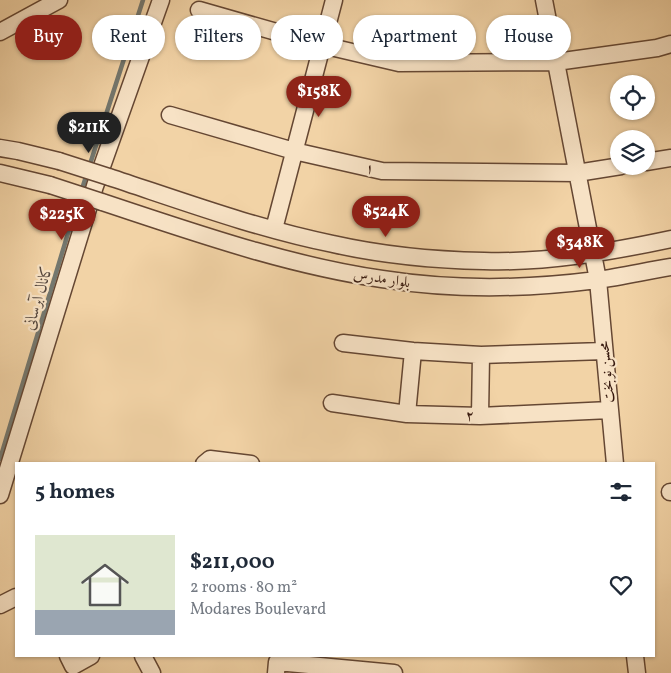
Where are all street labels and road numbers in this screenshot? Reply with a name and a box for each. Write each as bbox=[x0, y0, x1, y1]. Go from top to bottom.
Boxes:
street label: ۱ bbox=[363, 158, 376, 181]
street label: بلوار مدرس bbox=[352, 265, 412, 294]
street label: محسن نوبخت bbox=[594, 340, 621, 404]
street label: ۲ bbox=[465, 406, 475, 427]

